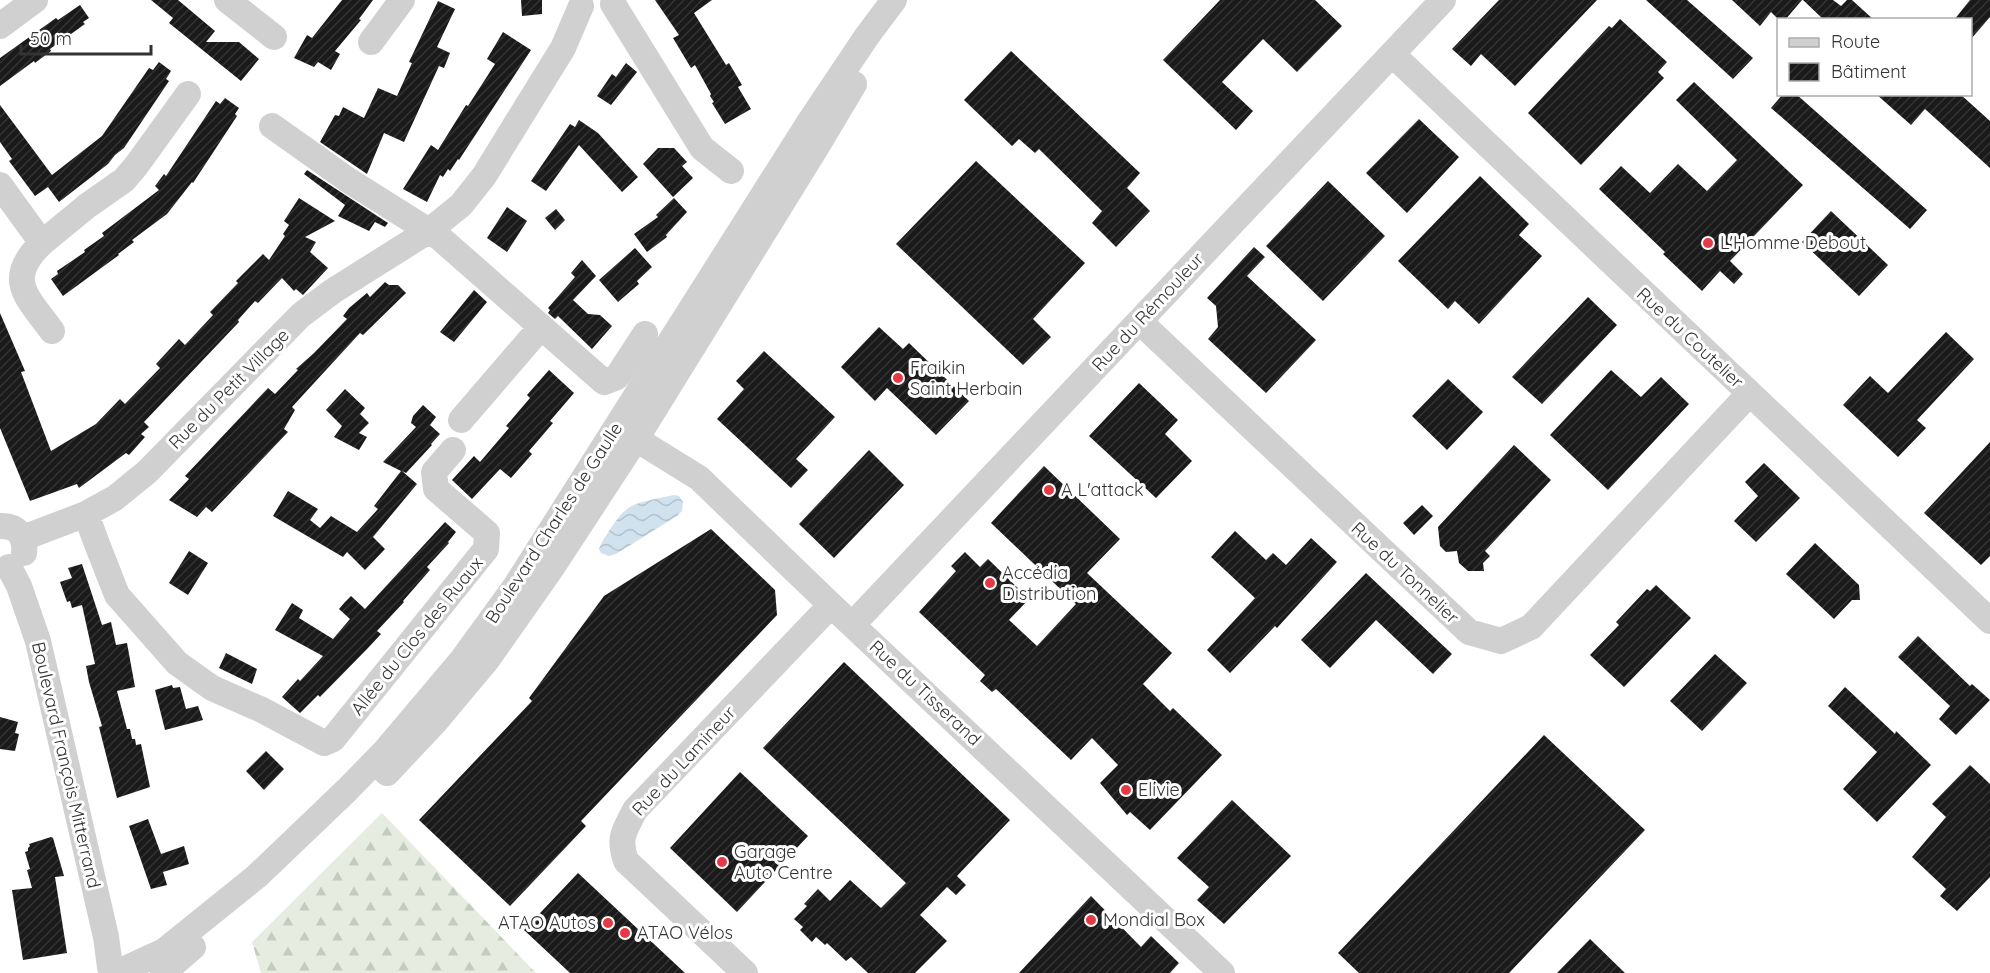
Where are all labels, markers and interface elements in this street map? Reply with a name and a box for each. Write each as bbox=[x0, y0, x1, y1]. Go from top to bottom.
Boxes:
scale bar bbox=[21, 18, 152, 56]
legend bbox=[1777, 18, 1972, 96]
text: 50 m bbox=[30, 27, 72, 50]
text: Route bbox=[1831, 30, 1880, 53]
text: Bâtiment bbox=[1831, 60, 1907, 83]
place label: L'Homme Debout bbox=[1720, 231, 1866, 254]
marker: L'Homme Debout bbox=[1701, 236, 1715, 250]
street label: Rue du Rémouleur bbox=[1087, 247, 1209, 376]
street label: Rue du Coutelier bbox=[1632, 282, 1749, 393]
street label: Rue du Petit Village bbox=[163, 323, 294, 454]
place label: Fraikin Saint Herbain bbox=[910, 356, 1022, 400]
marker: Fraikin Saint Herbain bbox=[891, 371, 905, 385]
street label: Boulevard Charles de Gaulle bbox=[480, 418, 627, 627]
place label: A L'attack bbox=[1061, 478, 1144, 501]
marker: A L'attack bbox=[1042, 483, 1056, 497]
street label: Rue du Tonnelier bbox=[1347, 517, 1464, 629]
street label: Allée du Clos des Ruaux bbox=[346, 551, 488, 720]
place label: Accédia Distribution bbox=[1002, 561, 1097, 605]
marker: Accédia Distribution bbox=[983, 576, 997, 590]
street label: Rue du Tisserand bbox=[865, 635, 986, 750]
street label: Boulevard François Mitterrand bbox=[27, 640, 106, 890]
street label: Rue du Lamineur bbox=[627, 701, 741, 820]
place label: Elivie bbox=[1138, 778, 1180, 801]
marker: Elivie bbox=[1119, 783, 1133, 797]
place label: Garage Auto Centre bbox=[734, 840, 833, 884]
marker: Garage Auto Centre bbox=[715, 855, 729, 869]
place label: Mondial Box bbox=[1103, 908, 1205, 931]
place label: ATAO Autos bbox=[498, 911, 596, 934]
marker: Mondial Box bbox=[1084, 913, 1098, 927]
marker: ATAO Autos bbox=[601, 916, 615, 930]
place label: ATAO Vélos bbox=[637, 921, 733, 944]
marker: ATAO Vélos bbox=[618, 926, 632, 940]

